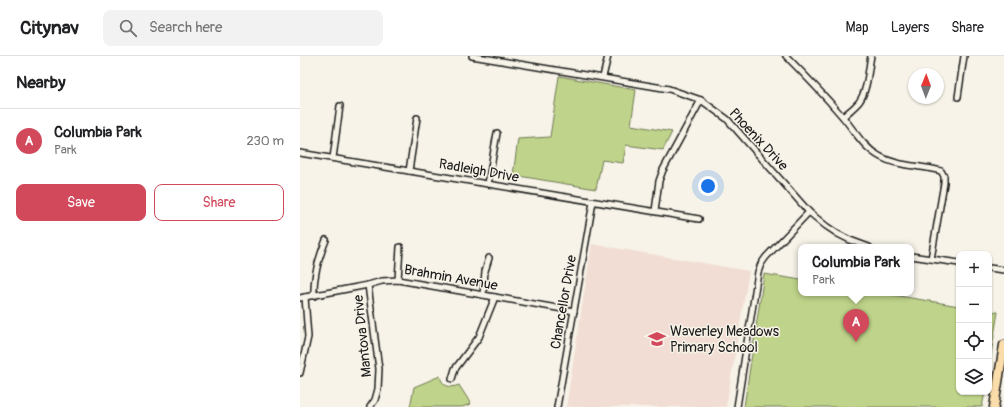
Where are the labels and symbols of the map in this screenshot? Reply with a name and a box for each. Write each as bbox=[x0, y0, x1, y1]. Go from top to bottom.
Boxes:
north arrow bbox=[908, 68, 944, 104]
street label: Phoenix Drive bbox=[726, 105, 792, 174]
street label: Radleigh Drive bbox=[438, 155, 520, 186]
your location bbox=[698, 176, 718, 196]
street label: Chancellor Drive bbox=[547, 254, 580, 351]
street label: Brahmin Avenue bbox=[403, 261, 499, 294]
street label: Mantova Drive bbox=[350, 294, 375, 378]
pin: A bbox=[843, 309, 869, 342]
place label: Waverley Meadows Primary School bbox=[670, 323, 780, 356]
school or university icon: Waverley Meadows Primary School bbox=[647, 329, 667, 349]

